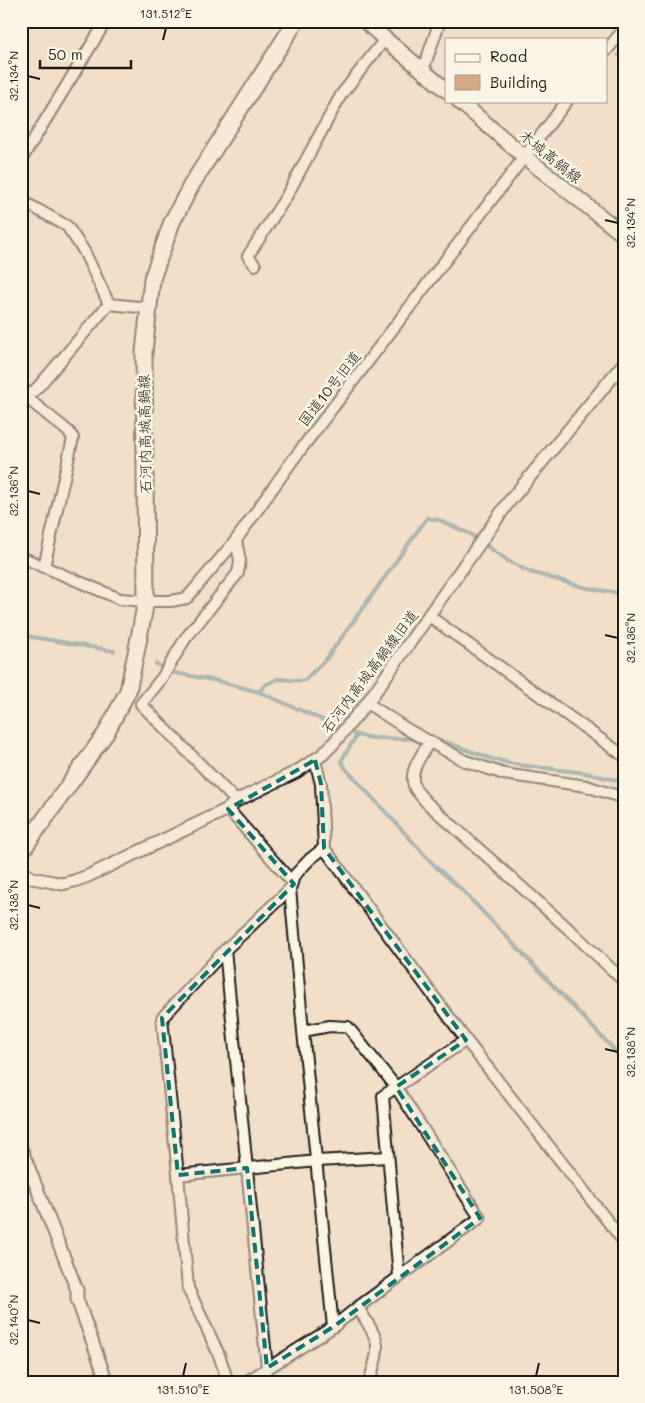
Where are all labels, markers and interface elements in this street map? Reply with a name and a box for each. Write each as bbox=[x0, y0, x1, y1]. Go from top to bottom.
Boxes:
text: 131.512°E bbox=[140, 5, 192, 21]
scale bar bbox=[40, 38, 131, 70]
legend bbox=[445, 38, 608, 102]
text: 50 m bbox=[48, 44, 83, 64]
text: Road bbox=[490, 46, 527, 66]
text: 32.134°N bbox=[5, 51, 21, 101]
text: Building bbox=[490, 72, 547, 92]
street label: 木城高鍋線 bbox=[516, 125, 586, 187]
text: 32.134°N bbox=[622, 198, 638, 248]
street label: 国道10号旧道 bbox=[293, 346, 365, 430]
street label: 石河内高城高鍋線 bbox=[133, 374, 155, 494]
text: 32.136°N bbox=[5, 466, 21, 516]
street label: 石河内高城高鍋線旧道 bbox=[316, 605, 422, 737]
text: 32.136°N bbox=[622, 613, 638, 663]
text: 32.138°N bbox=[5, 880, 21, 930]
text: 32.138°N bbox=[622, 1027, 638, 1077]
text: 32.140°N bbox=[5, 1295, 21, 1345]
text: 131.510°E bbox=[157, 1381, 209, 1397]
text: 131.508°E bbox=[509, 1381, 563, 1397]

